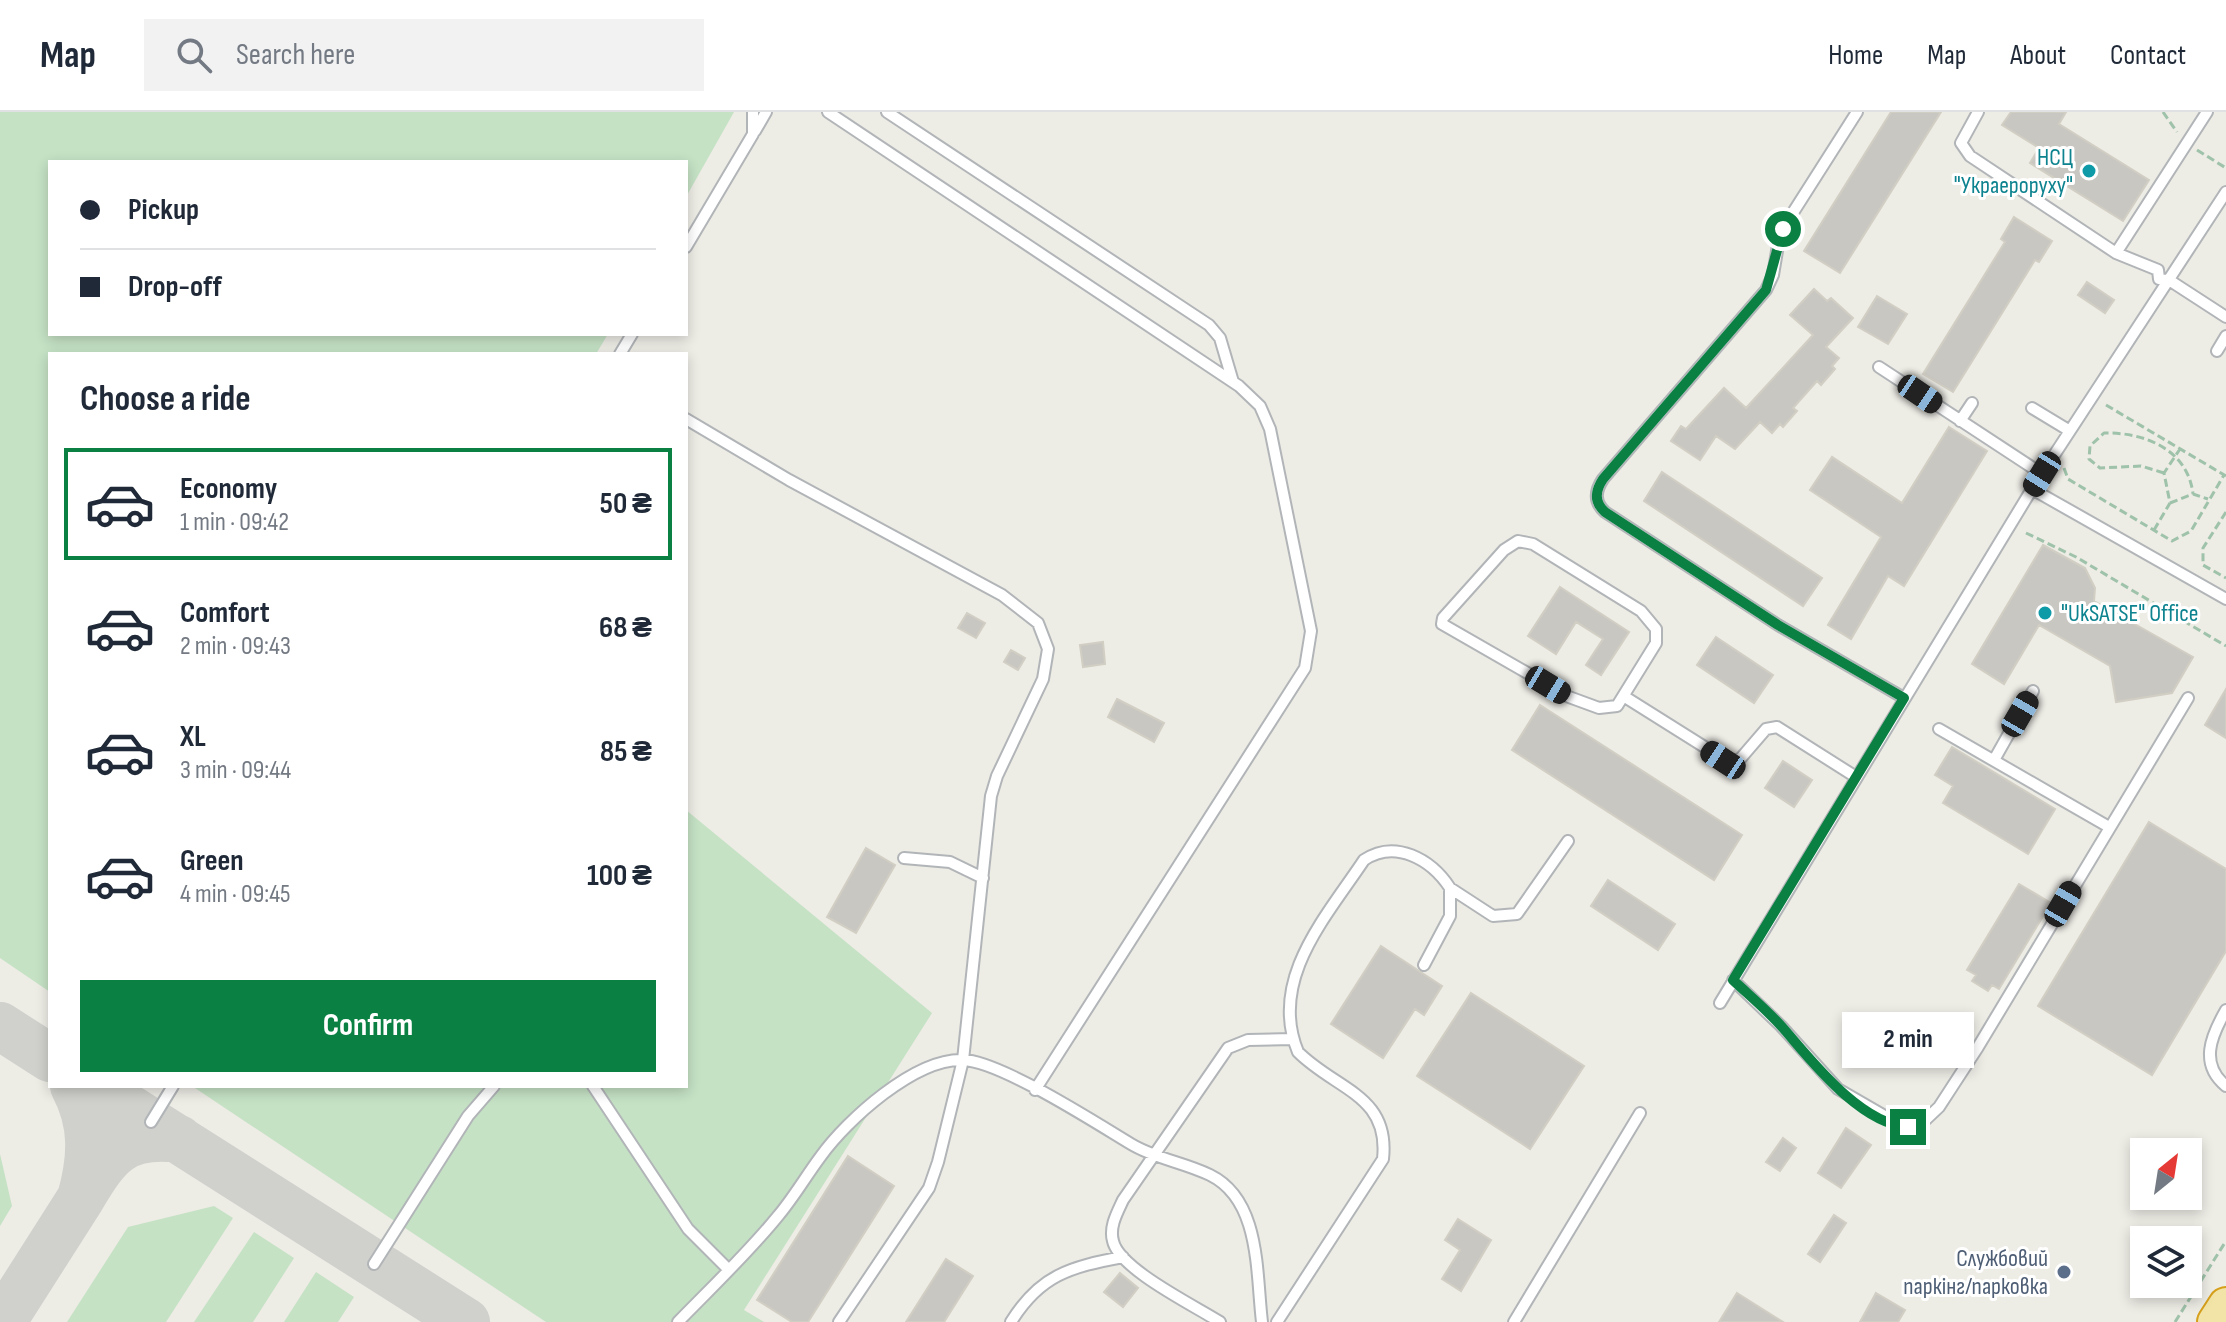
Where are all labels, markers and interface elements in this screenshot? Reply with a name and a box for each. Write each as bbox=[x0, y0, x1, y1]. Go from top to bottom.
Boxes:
search box bbox=[144, 19, 704, 91]
text: Map bbox=[40, 33, 96, 78]
icon: search bbox=[172, 33, 216, 77]
text: Search here bbox=[236, 37, 355, 73]
text: Home bbox=[1828, 39, 1883, 72]
text: Map bbox=[1927, 39, 1966, 72]
text: About bbox=[2010, 39, 2066, 72]
text: Contact bbox=[2110, 39, 2186, 72]
place label: НСЦ "Украероруху" bbox=[1954, 143, 2073, 200]
marker: НСЦ "Украероруху" bbox=[2080, 162, 2098, 180]
text: Pickup bbox=[128, 192, 199, 228]
route start bbox=[1765, 211, 1801, 247]
text: Drop-off bbox=[128, 269, 222, 305]
car bbox=[1893, 371, 1947, 417]
text: Choose a ride bbox=[80, 378, 251, 421]
car bbox=[2019, 447, 2065, 501]
icon: car bbox=[84, 468, 156, 540]
text: Economy bbox=[180, 471, 277, 507]
text: 50 ₴ bbox=[600, 486, 652, 522]
text: 1 min · 09:42 bbox=[180, 507, 289, 538]
icon: car bbox=[84, 592, 156, 664]
text: Comfort bbox=[180, 595, 270, 631]
place label: "UkSATSE" Office bbox=[2061, 599, 2198, 628]
marker: "UkSATSE" Office bbox=[2036, 604, 2054, 622]
text: 68 ₴ bbox=[599, 610, 652, 646]
text: 2 min · 09:43 bbox=[180, 631, 291, 662]
car bbox=[1521, 662, 1575, 708]
car bbox=[1998, 687, 2042, 741]
icon: car bbox=[84, 716, 156, 788]
text: XL bbox=[180, 719, 206, 755]
text: 85 ₴ bbox=[600, 734, 652, 770]
car bbox=[1696, 737, 1750, 783]
text: 3 min · 09:44 bbox=[180, 755, 291, 786]
icon: car bbox=[84, 840, 156, 912]
text: Green bbox=[180, 843, 244, 879]
text: 100 ₴ bbox=[587, 858, 652, 894]
car bbox=[2041, 877, 2085, 931]
text: 4 min · 09:45 bbox=[180, 879, 291, 910]
button: Confirm bbox=[80, 980, 656, 1072]
callout: 2 min bbox=[1842, 1011, 1974, 1067]
text: 2 min bbox=[1883, 1024, 1933, 1055]
route end bbox=[1890, 1109, 1926, 1145]
north arrow bbox=[2130, 1138, 2202, 1210]
map controls bbox=[2130, 1138, 2202, 1298]
button: layers bbox=[2130, 1226, 2202, 1298]
place label: Службовий паркінг/парковка bbox=[1903, 1244, 2048, 1301]
marker: Службовий паркінг/парковка bbox=[2055, 1263, 2073, 1281]

